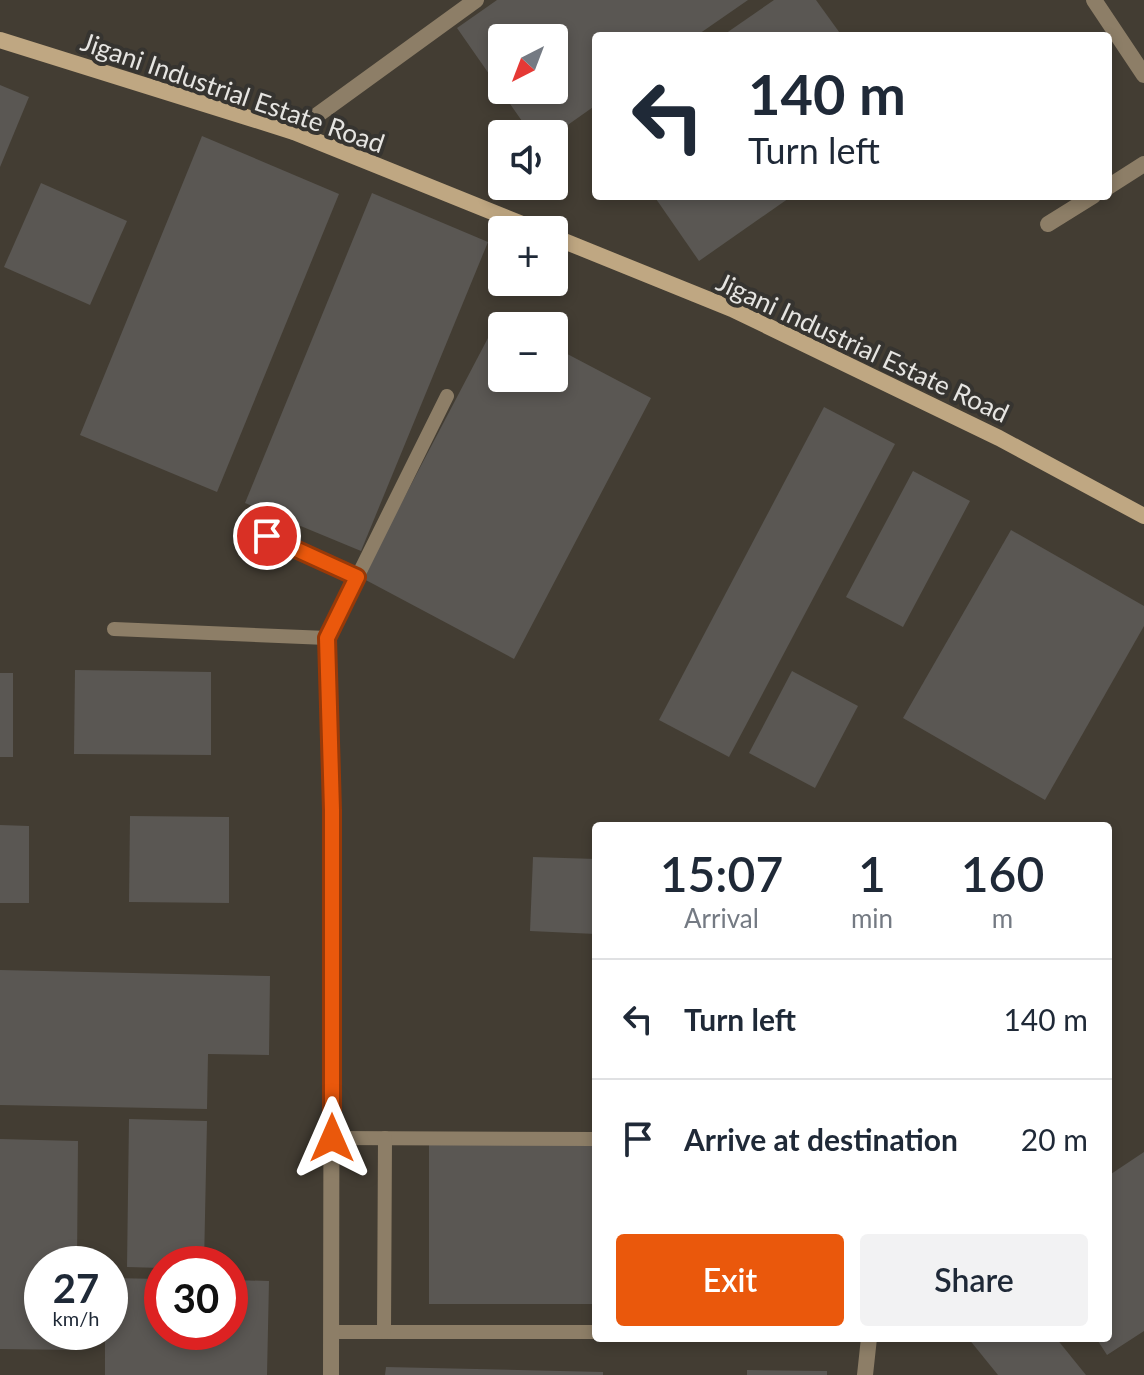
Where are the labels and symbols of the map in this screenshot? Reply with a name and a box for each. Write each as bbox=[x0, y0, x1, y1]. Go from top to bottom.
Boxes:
north arrow bbox=[488, 24, 568, 104]
street label: Jigani Industrial Estate Road bbox=[77, 25, 389, 159]
street label: Jigani Industrial Estate Road bbox=[712, 265, 1014, 429]
pin bbox=[233, 502, 301, 570]
position arrow bbox=[290, 1096, 374, 1180]
speed limit sign: 30 bbox=[144, 1246, 248, 1350]

